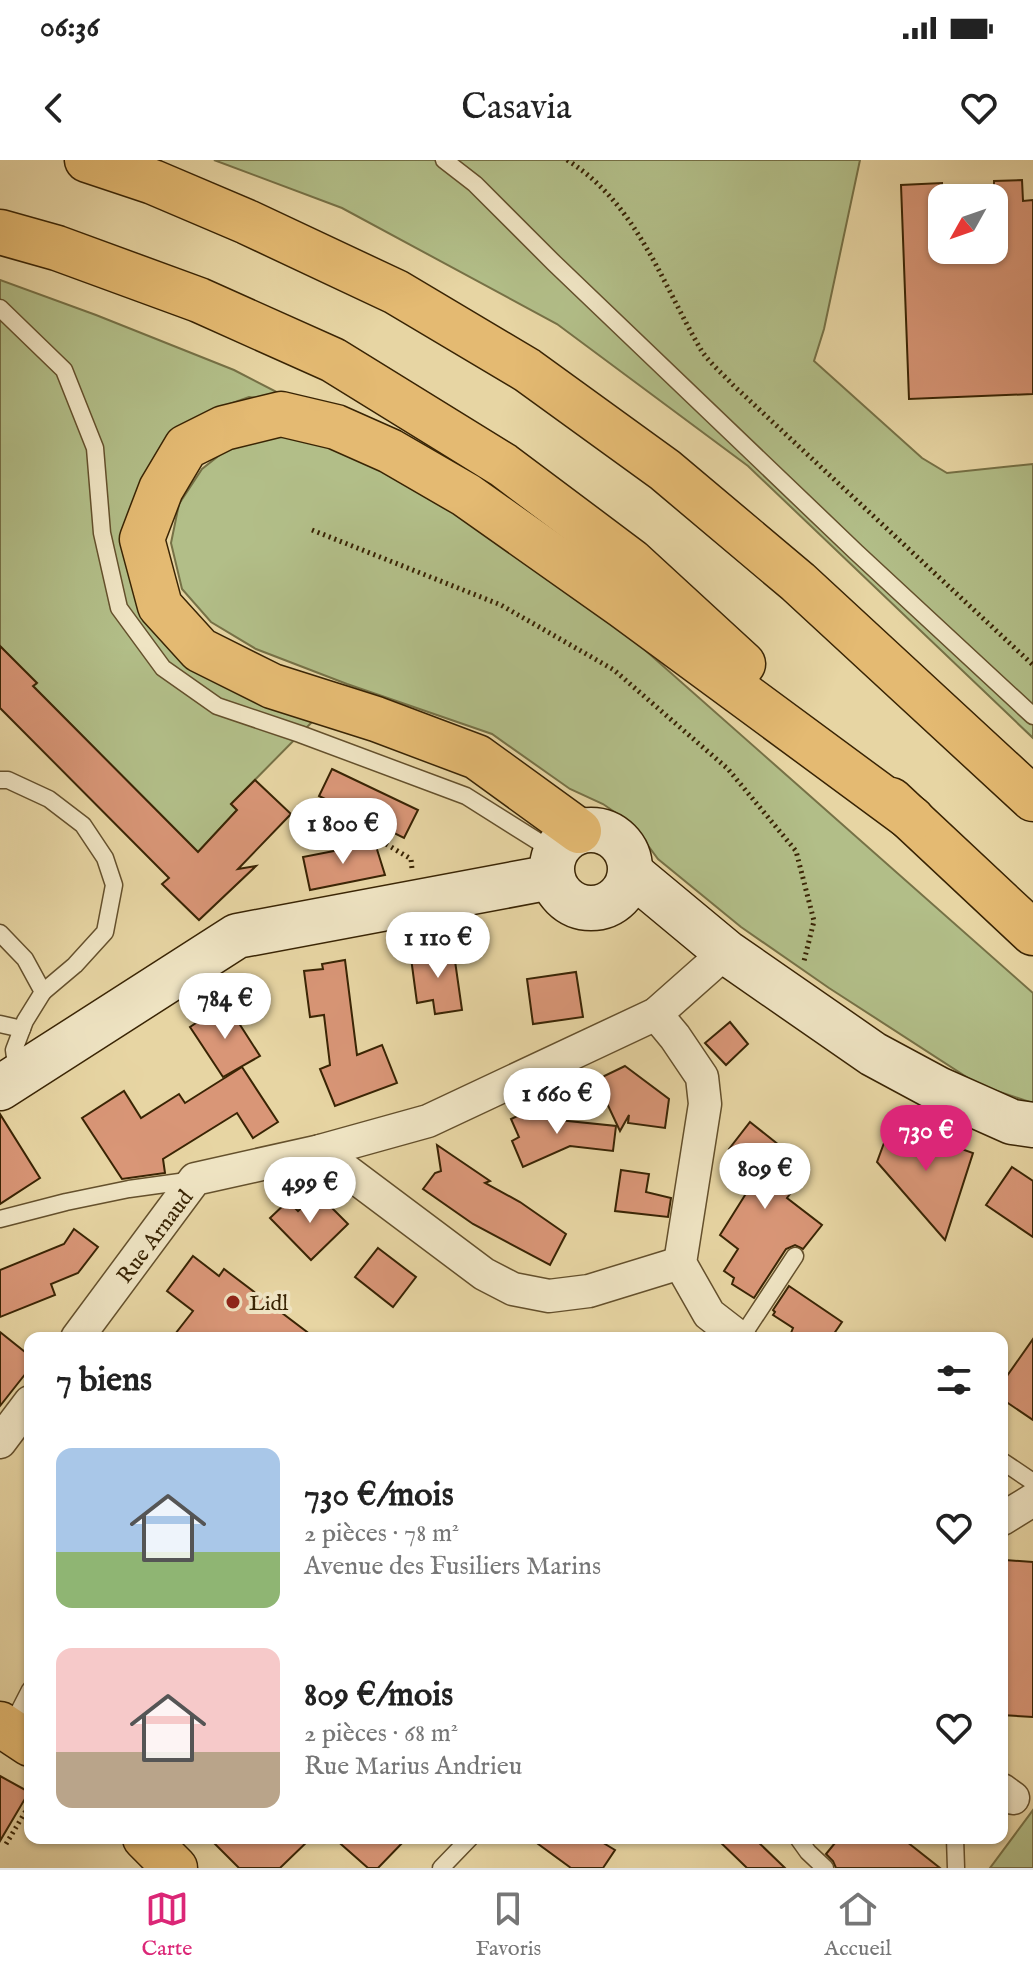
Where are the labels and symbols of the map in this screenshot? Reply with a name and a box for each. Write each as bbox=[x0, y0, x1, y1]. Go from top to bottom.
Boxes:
north arrow bbox=[928, 184, 1008, 264]
pin: 1 800 € bbox=[269, 798, 417, 866]
pin: 1 110 € bbox=[364, 912, 512, 980]
pin: 784 € bbox=[169, 973, 281, 1041]
pin: 1 660 € bbox=[483, 1068, 631, 1136]
pin: 730 € bbox=[870, 1105, 982, 1173]
pin: 809 € bbox=[709, 1143, 821, 1211]
pin: 499 € bbox=[254, 1157, 366, 1225]
street label: Rue Arnaud bbox=[111, 1185, 200, 1290]
place label: Lidl bbox=[249, 1290, 288, 1318]
marker: Lidl bbox=[224, 1293, 242, 1311]

